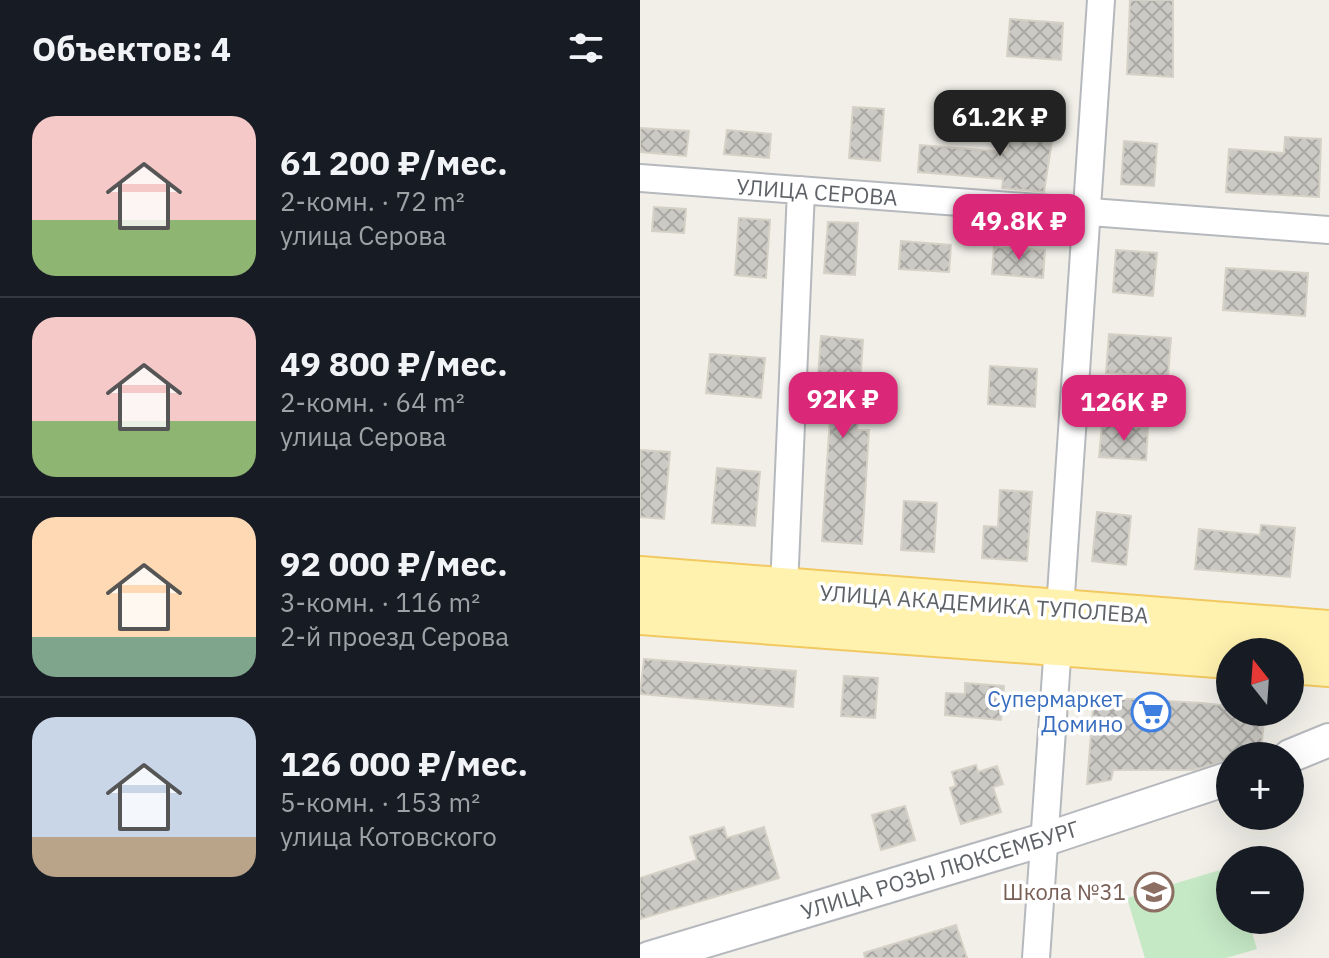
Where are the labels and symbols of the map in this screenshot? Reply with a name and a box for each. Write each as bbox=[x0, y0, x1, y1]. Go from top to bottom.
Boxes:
pin: 61.2K ₽ bbox=[926, 90, 1074, 158]
street label: УЛИЦА СЕРОВА bbox=[735, 171, 899, 212]
pin: 49.8K ₽ bbox=[945, 194, 1093, 262]
pin: 92K ₽ bbox=[787, 372, 899, 440]
pin: 126K ₽ bbox=[1059, 375, 1189, 443]
street label: УЛИЦА АКАДЕМИКА ТУПОЛЕВА bbox=[819, 578, 1149, 629]
north arrow bbox=[1216, 638, 1304, 726]
place label: Супермаркет Домино bbox=[987, 684, 1123, 738]
supermarket icon: Супермаркет Домино bbox=[1130, 691, 1172, 733]
street label: УЛИЦА РОЗЫ ЛЮКСЕМБУРГ bbox=[797, 813, 1083, 926]
school or university icon: Школа №31 bbox=[1133, 871, 1175, 913]
place label: Школа №31 bbox=[1003, 877, 1126, 906]

